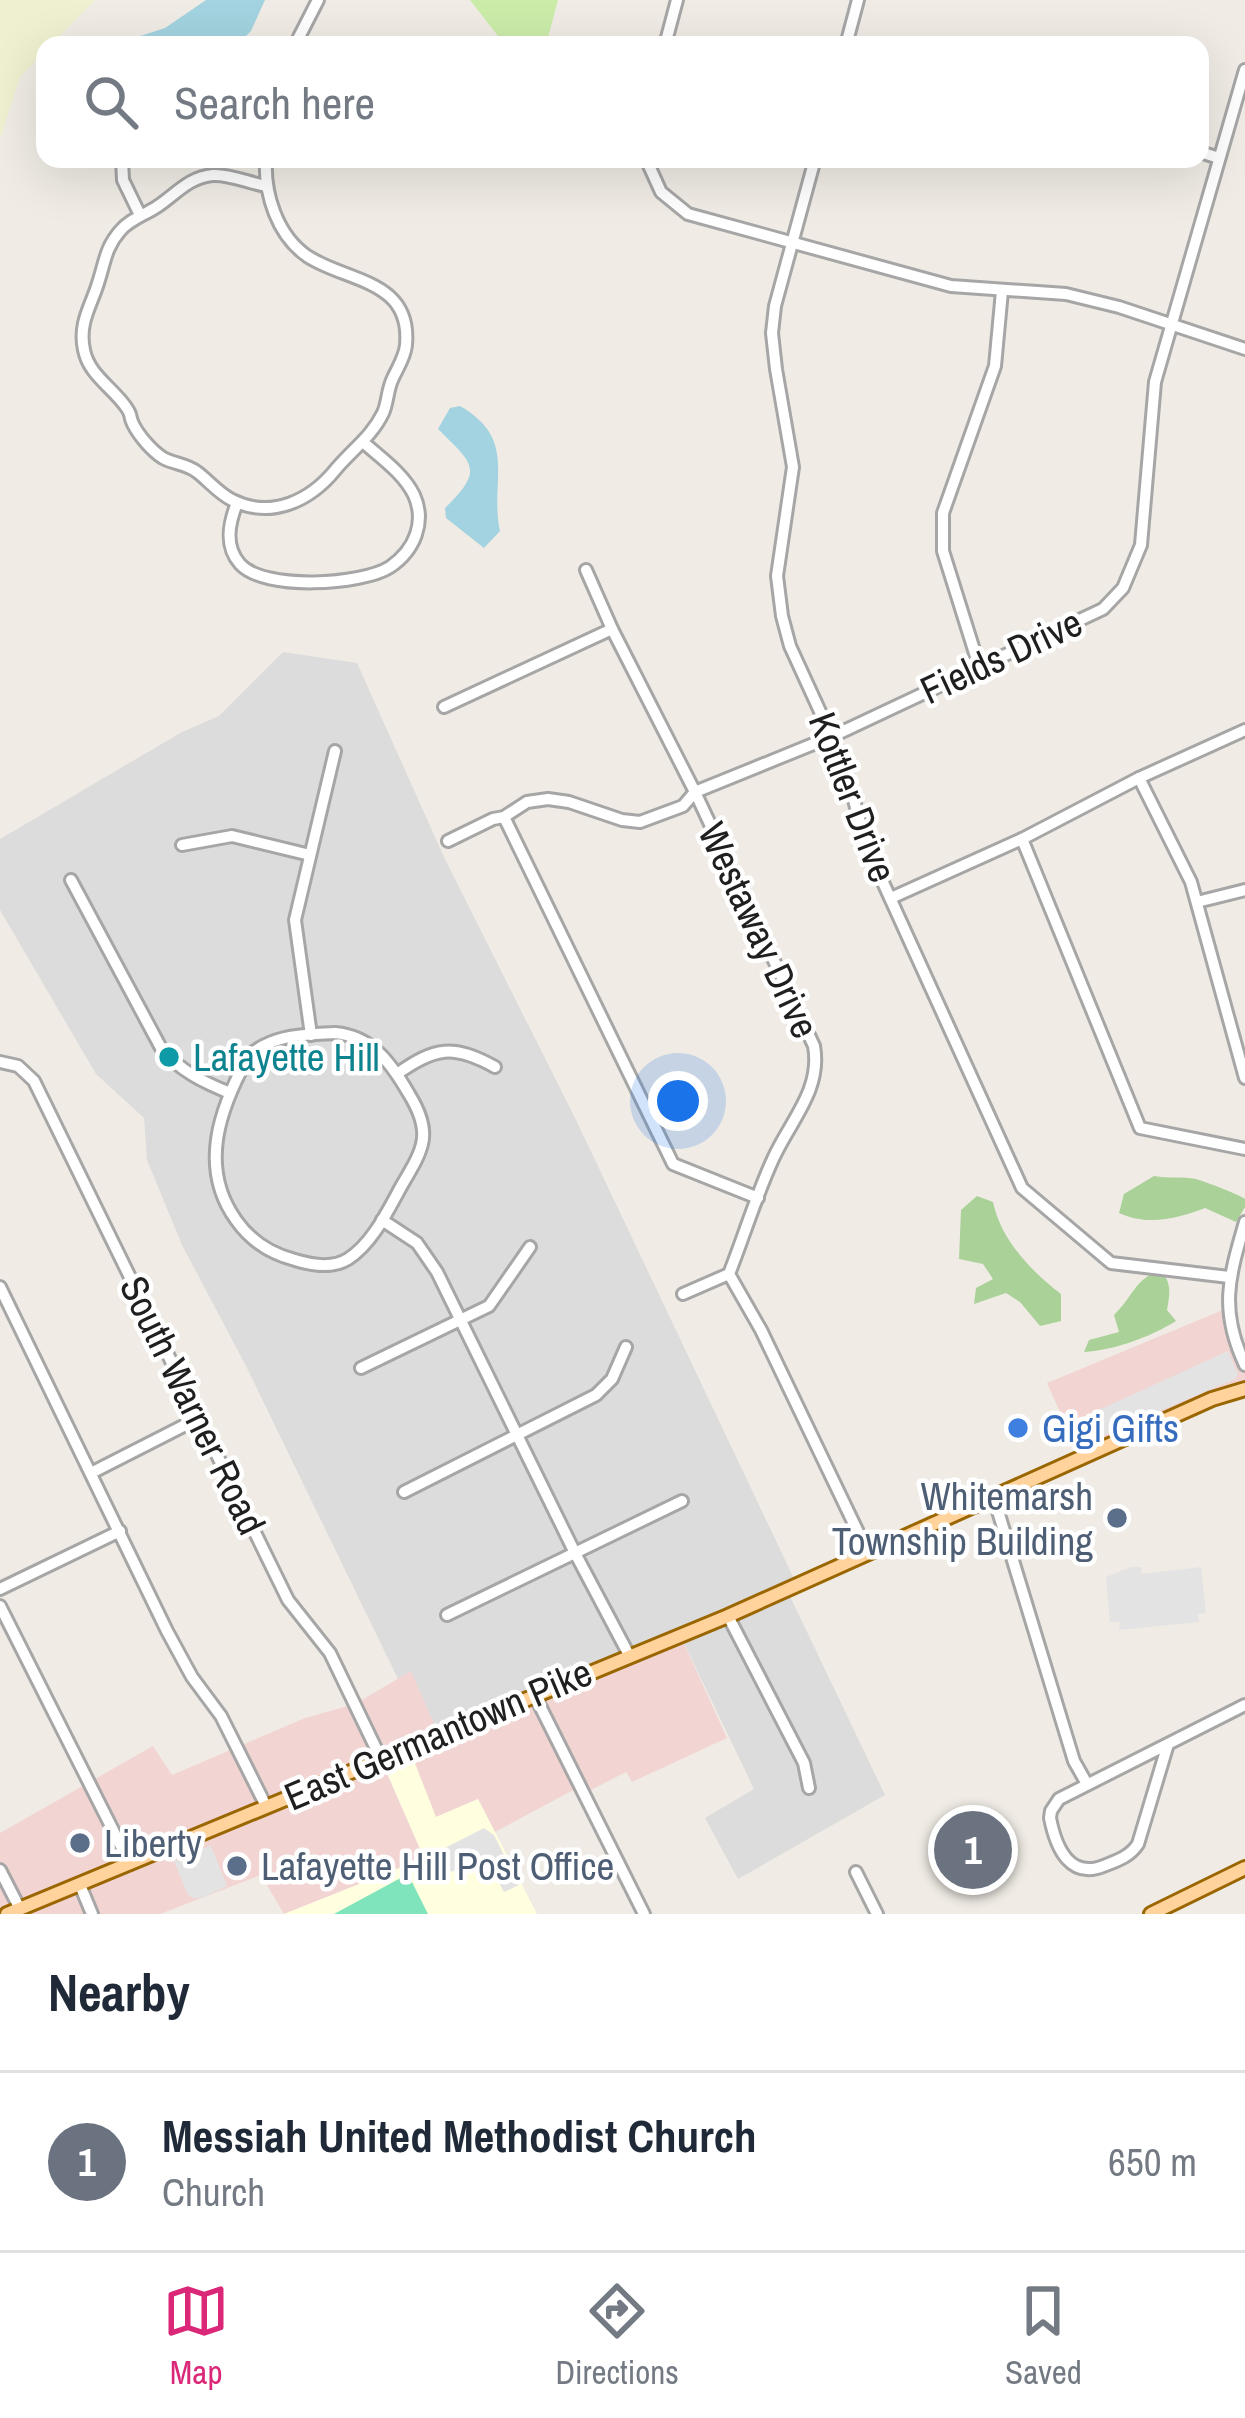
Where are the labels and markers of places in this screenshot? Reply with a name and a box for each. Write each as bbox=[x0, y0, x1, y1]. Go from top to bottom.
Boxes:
place label: Lafayette Hill bbox=[193, 1031, 380, 1083]
marker: Lafayette Hill bbox=[156, 1044, 182, 1070]
place label: Gigi Gifts bbox=[1042, 1402, 1179, 1454]
marker: Gigi Gifts bbox=[1005, 1415, 1031, 1441]
place label: Whitemarsh Township Building bbox=[832, 1470, 1093, 1567]
marker: Whitemarsh Township Building bbox=[1104, 1505, 1130, 1531]
pin: 1 bbox=[934, 1805, 1012, 1895]
place label: Liberty bbox=[104, 1817, 202, 1869]
marker: Liberty bbox=[67, 1830, 93, 1856]
place label: Lafayette Hill Post Office bbox=[261, 1840, 614, 1892]
marker: Lafayette Hill Post Office bbox=[224, 1853, 250, 1879]

